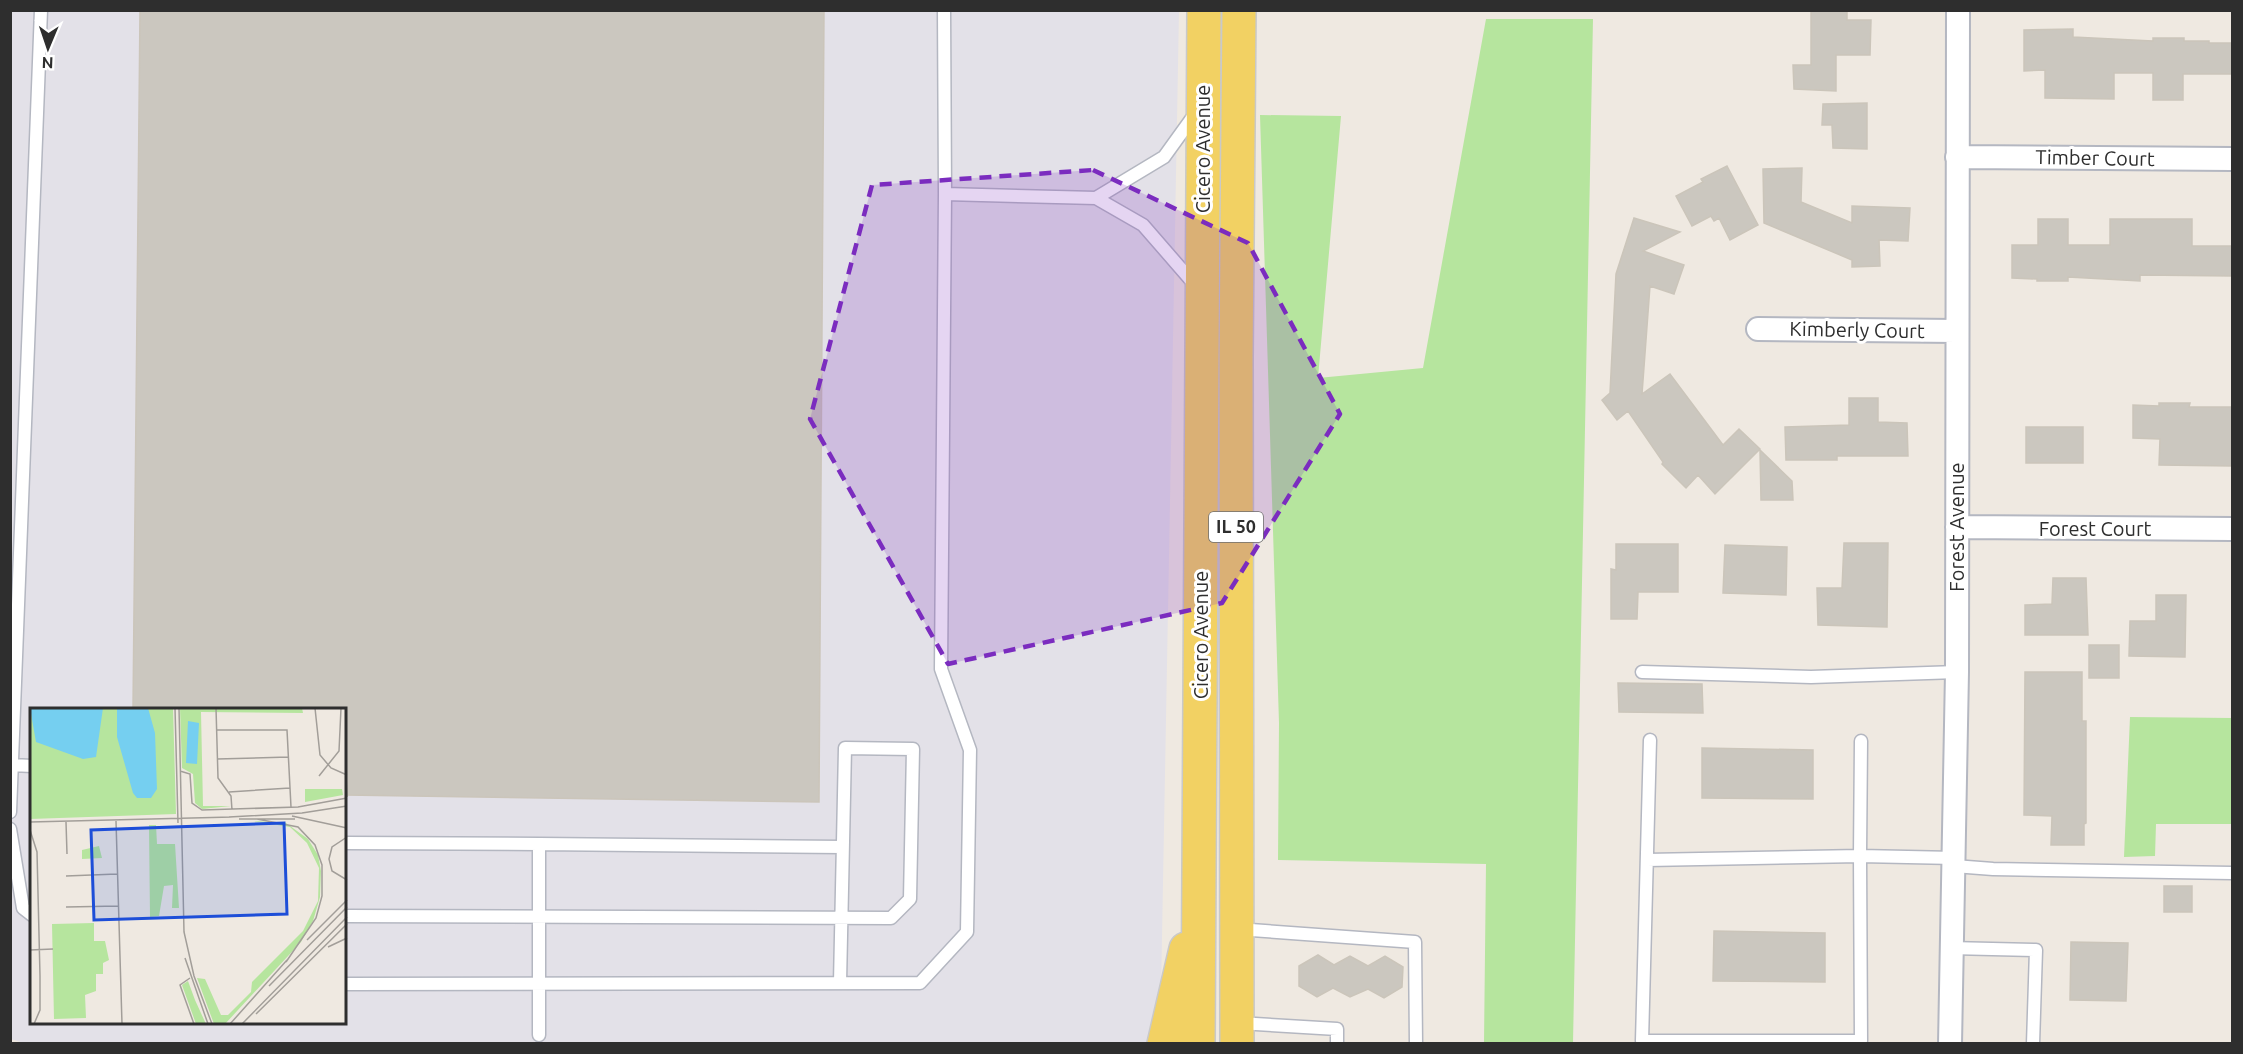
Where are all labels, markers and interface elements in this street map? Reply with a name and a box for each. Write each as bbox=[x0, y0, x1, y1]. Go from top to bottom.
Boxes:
north arrow bbox=[18, 18, 78, 78]
text: N bbox=[41, 54, 54, 72]
street label: Cicero Avenue bbox=[1191, 85, 1214, 213]
street label: Timber Court bbox=[2035, 145, 2155, 170]
street label: Kimberly Court bbox=[1789, 317, 1925, 342]
street label: Forest Avenue bbox=[1945, 462, 1968, 592]
road number: IL 50 bbox=[1209, 512, 1263, 542]
street label: Forest Court bbox=[2039, 517, 2151, 540]
street label: Cicero Avenue bbox=[1189, 571, 1212, 699]
inset map bbox=[30, 708, 346, 1024]

